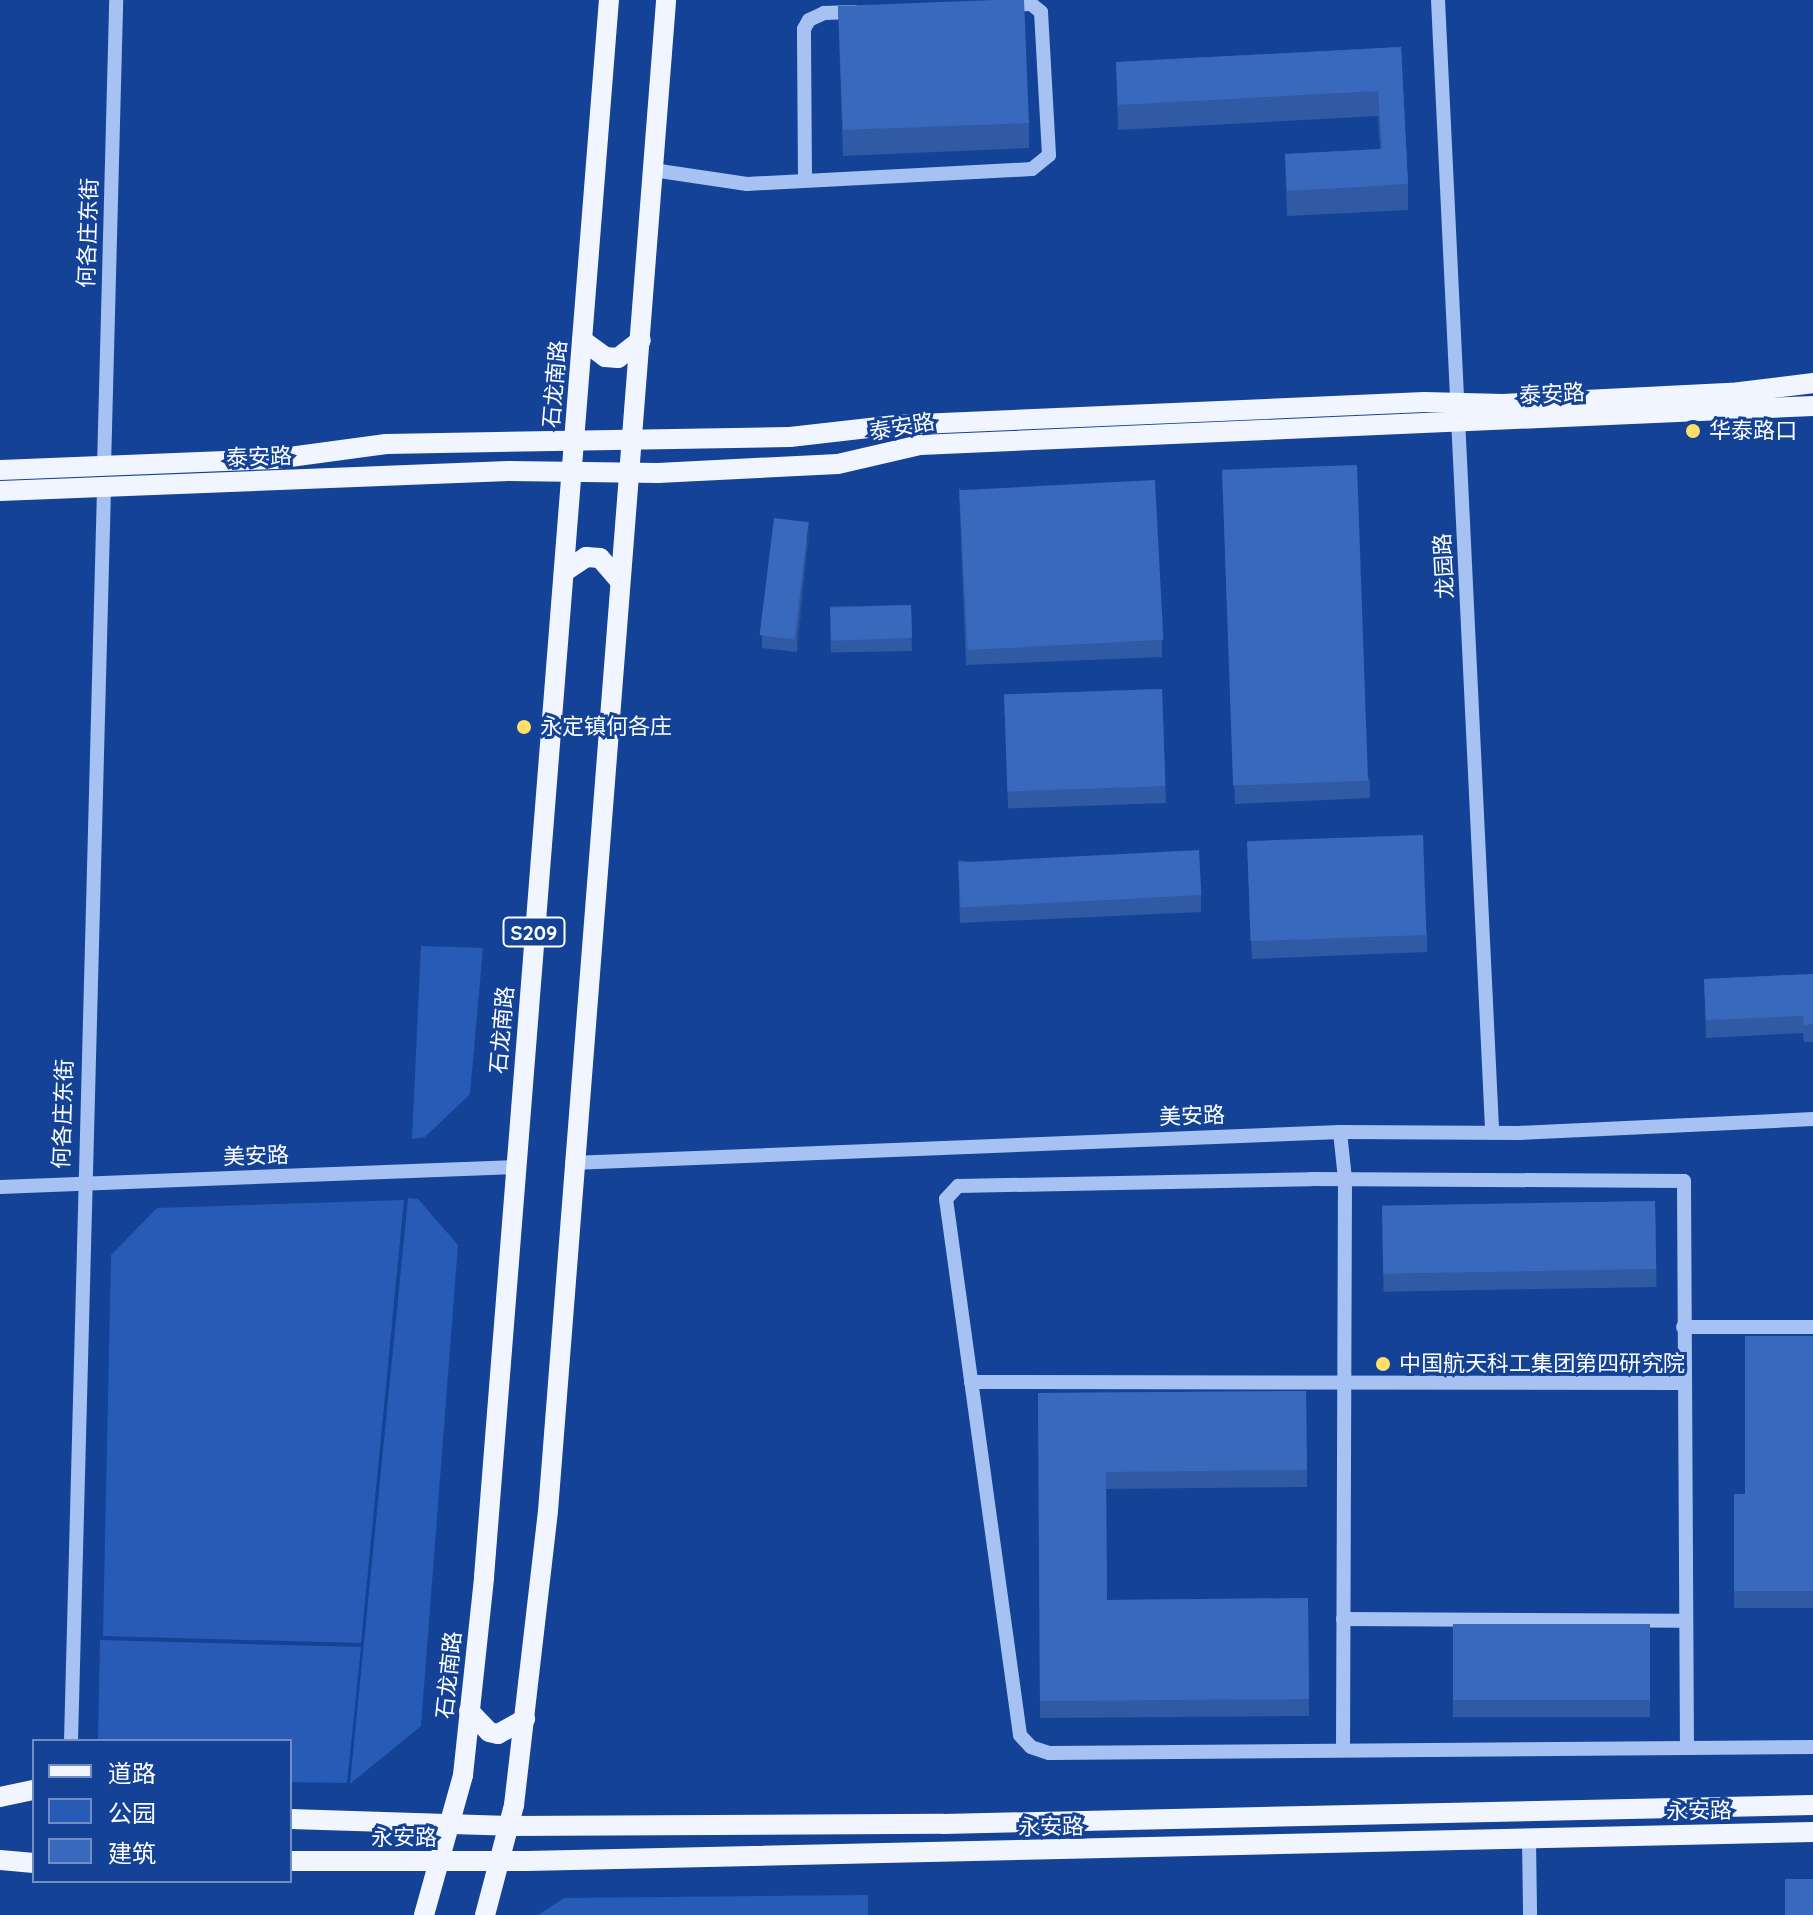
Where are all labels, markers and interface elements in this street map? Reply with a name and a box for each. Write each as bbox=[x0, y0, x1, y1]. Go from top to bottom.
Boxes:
street label: 何各庄东街 bbox=[73, 178, 103, 288]
street label: 石龙南路 bbox=[538, 339, 572, 429]
street label: 泰安路 bbox=[1518, 379, 1586, 409]
street label: 泰安路 bbox=[867, 408, 937, 446]
place label: 华泰路口 bbox=[1709, 418, 1797, 444]
marker: 华泰路口 bbox=[1684, 422, 1702, 440]
street label: 泰安路 bbox=[226, 443, 292, 471]
street label: 龙园路 bbox=[1429, 532, 1459, 600]
place label: 永定镇何各庄 bbox=[540, 714, 672, 740]
marker: 永定镇何各庄 bbox=[515, 718, 533, 736]
road number: S209 bbox=[502, 916, 566, 948]
street label: 石龙南路 bbox=[485, 985, 519, 1075]
street label: 何各庄东街 bbox=[48, 1059, 78, 1169]
street label: 美安路 bbox=[1159, 1102, 1225, 1130]
street label: 美安路 bbox=[223, 1142, 289, 1170]
place label: 中国航天科工集团第四研究院 bbox=[1399, 1351, 1685, 1377]
marker: 中国航天科工集团第四研究院 bbox=[1374, 1355, 1392, 1373]
street label: 石龙南路 bbox=[431, 1630, 467, 1720]
legend bbox=[32, 1739, 292, 1883]
text: 道路 bbox=[108, 1758, 156, 1788]
street label: 永安路 bbox=[1666, 1797, 1732, 1825]
text: 公园 bbox=[108, 1798, 156, 1828]
street label: 永安路 bbox=[1018, 1813, 1084, 1841]
street label: 永安路 bbox=[371, 1825, 437, 1851]
text: 建筑 bbox=[108, 1838, 156, 1868]

